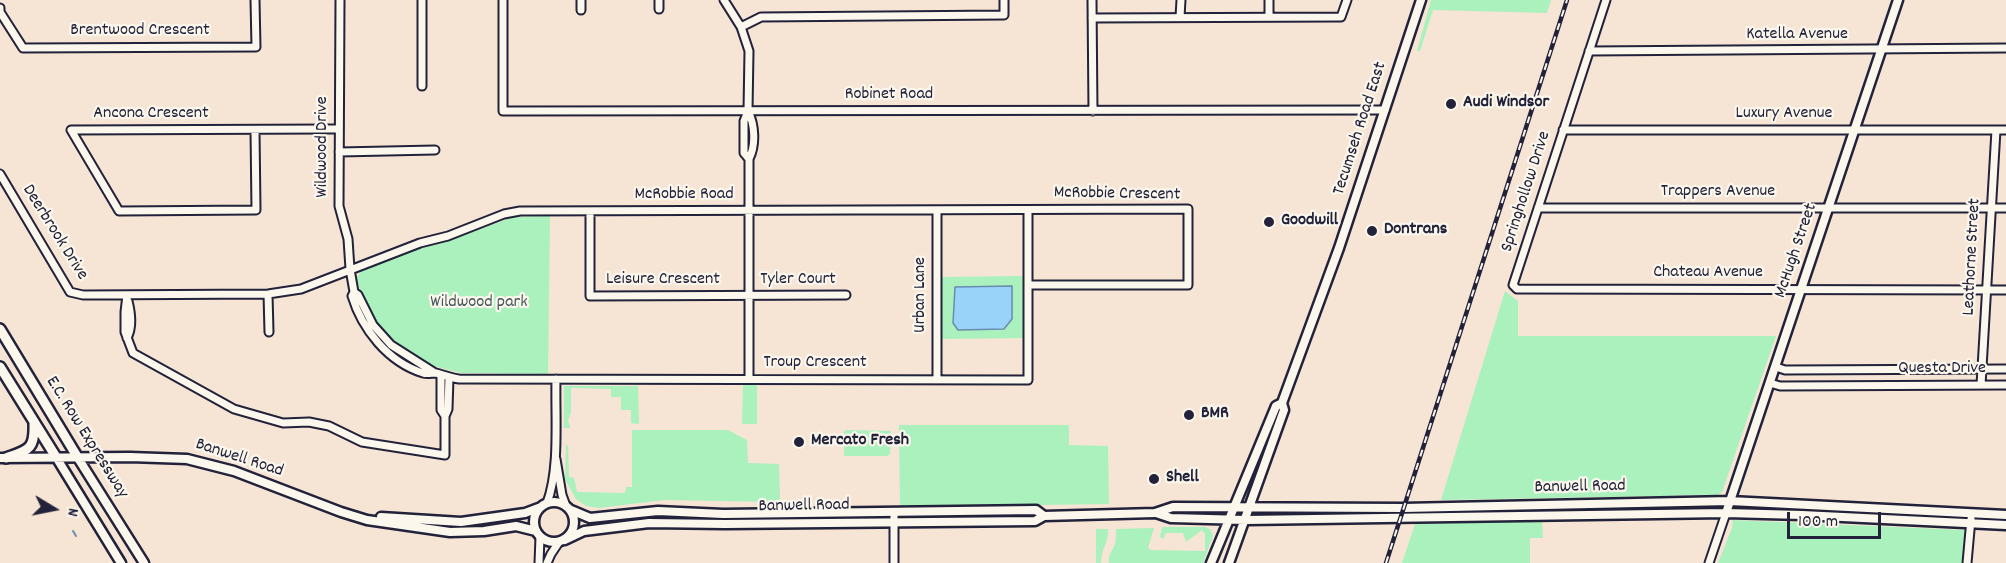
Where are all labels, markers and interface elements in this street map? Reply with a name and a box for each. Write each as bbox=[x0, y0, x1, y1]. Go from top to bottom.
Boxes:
street label: Brentwood Crescent bbox=[70, 21, 210, 43]
street label: Katella Avenue bbox=[1746, 25, 1848, 47]
street label: Tecumseh Road East bbox=[1329, 60, 1393, 198]
street label: Robinet Road bbox=[845, 85, 933, 107]
place label: Audi Windsor bbox=[1463, 93, 1549, 115]
street label: Wildwood Drive bbox=[313, 96, 335, 198]
marker: Audi Windsor bbox=[1444, 97, 1458, 111]
street label: Ancona Crescent bbox=[93, 104, 209, 126]
street label: Luxury Avenue bbox=[1736, 104, 1832, 126]
street label: Springhollow Drive bbox=[1497, 129, 1557, 255]
street label: Deerbrook Drive bbox=[16, 181, 92, 285]
street label: Trappers Avenue bbox=[1661, 182, 1775, 204]
street label: McRobbie Crescent bbox=[1053, 183, 1181, 207]
street label: McRobbie Road bbox=[634, 185, 734, 207]
street label: Leathorne Street bbox=[1959, 198, 1987, 316]
street label: McHugh Street bbox=[1771, 201, 1823, 301]
place label: Goodwill bbox=[1281, 211, 1338, 233]
marker: Goodwill bbox=[1262, 215, 1276, 229]
place label: Dontrans bbox=[1384, 220, 1447, 242]
marker: Dontrans bbox=[1365, 224, 1379, 238]
street label: Urban Lane bbox=[911, 257, 933, 333]
street label: Chateau Avenue bbox=[1653, 263, 1763, 285]
street label: Leisure Crescent bbox=[606, 270, 720, 292]
street label: Tyler Court bbox=[760, 270, 836, 292]
park label: Wildwood park bbox=[430, 293, 528, 315]
street label: Troup Crescent bbox=[763, 353, 867, 375]
street label: Questa Drive bbox=[1898, 359, 1986, 381]
street label: E.C. Row Expressway bbox=[40, 373, 132, 503]
place label: BMR bbox=[1201, 404, 1229, 426]
marker: BMR bbox=[1182, 408, 1196, 422]
place label: Mercato Fresh bbox=[811, 431, 909, 453]
street label: Banwell Road bbox=[192, 435, 286, 483]
marker: Mercato Fresh bbox=[792, 435, 806, 449]
place label: Shell bbox=[1166, 468, 1199, 490]
marker: Shell bbox=[1147, 472, 1161, 486]
street label: Banwell Road bbox=[1534, 476, 1626, 500]
north arrow bbox=[24, 479, 84, 539]
street label: Banwell Road bbox=[758, 495, 850, 519]
scale bar bbox=[1790, 500, 1884, 538]
text: N bbox=[60, 506, 84, 518]
text: 100 m bbox=[1798, 510, 1838, 535]

